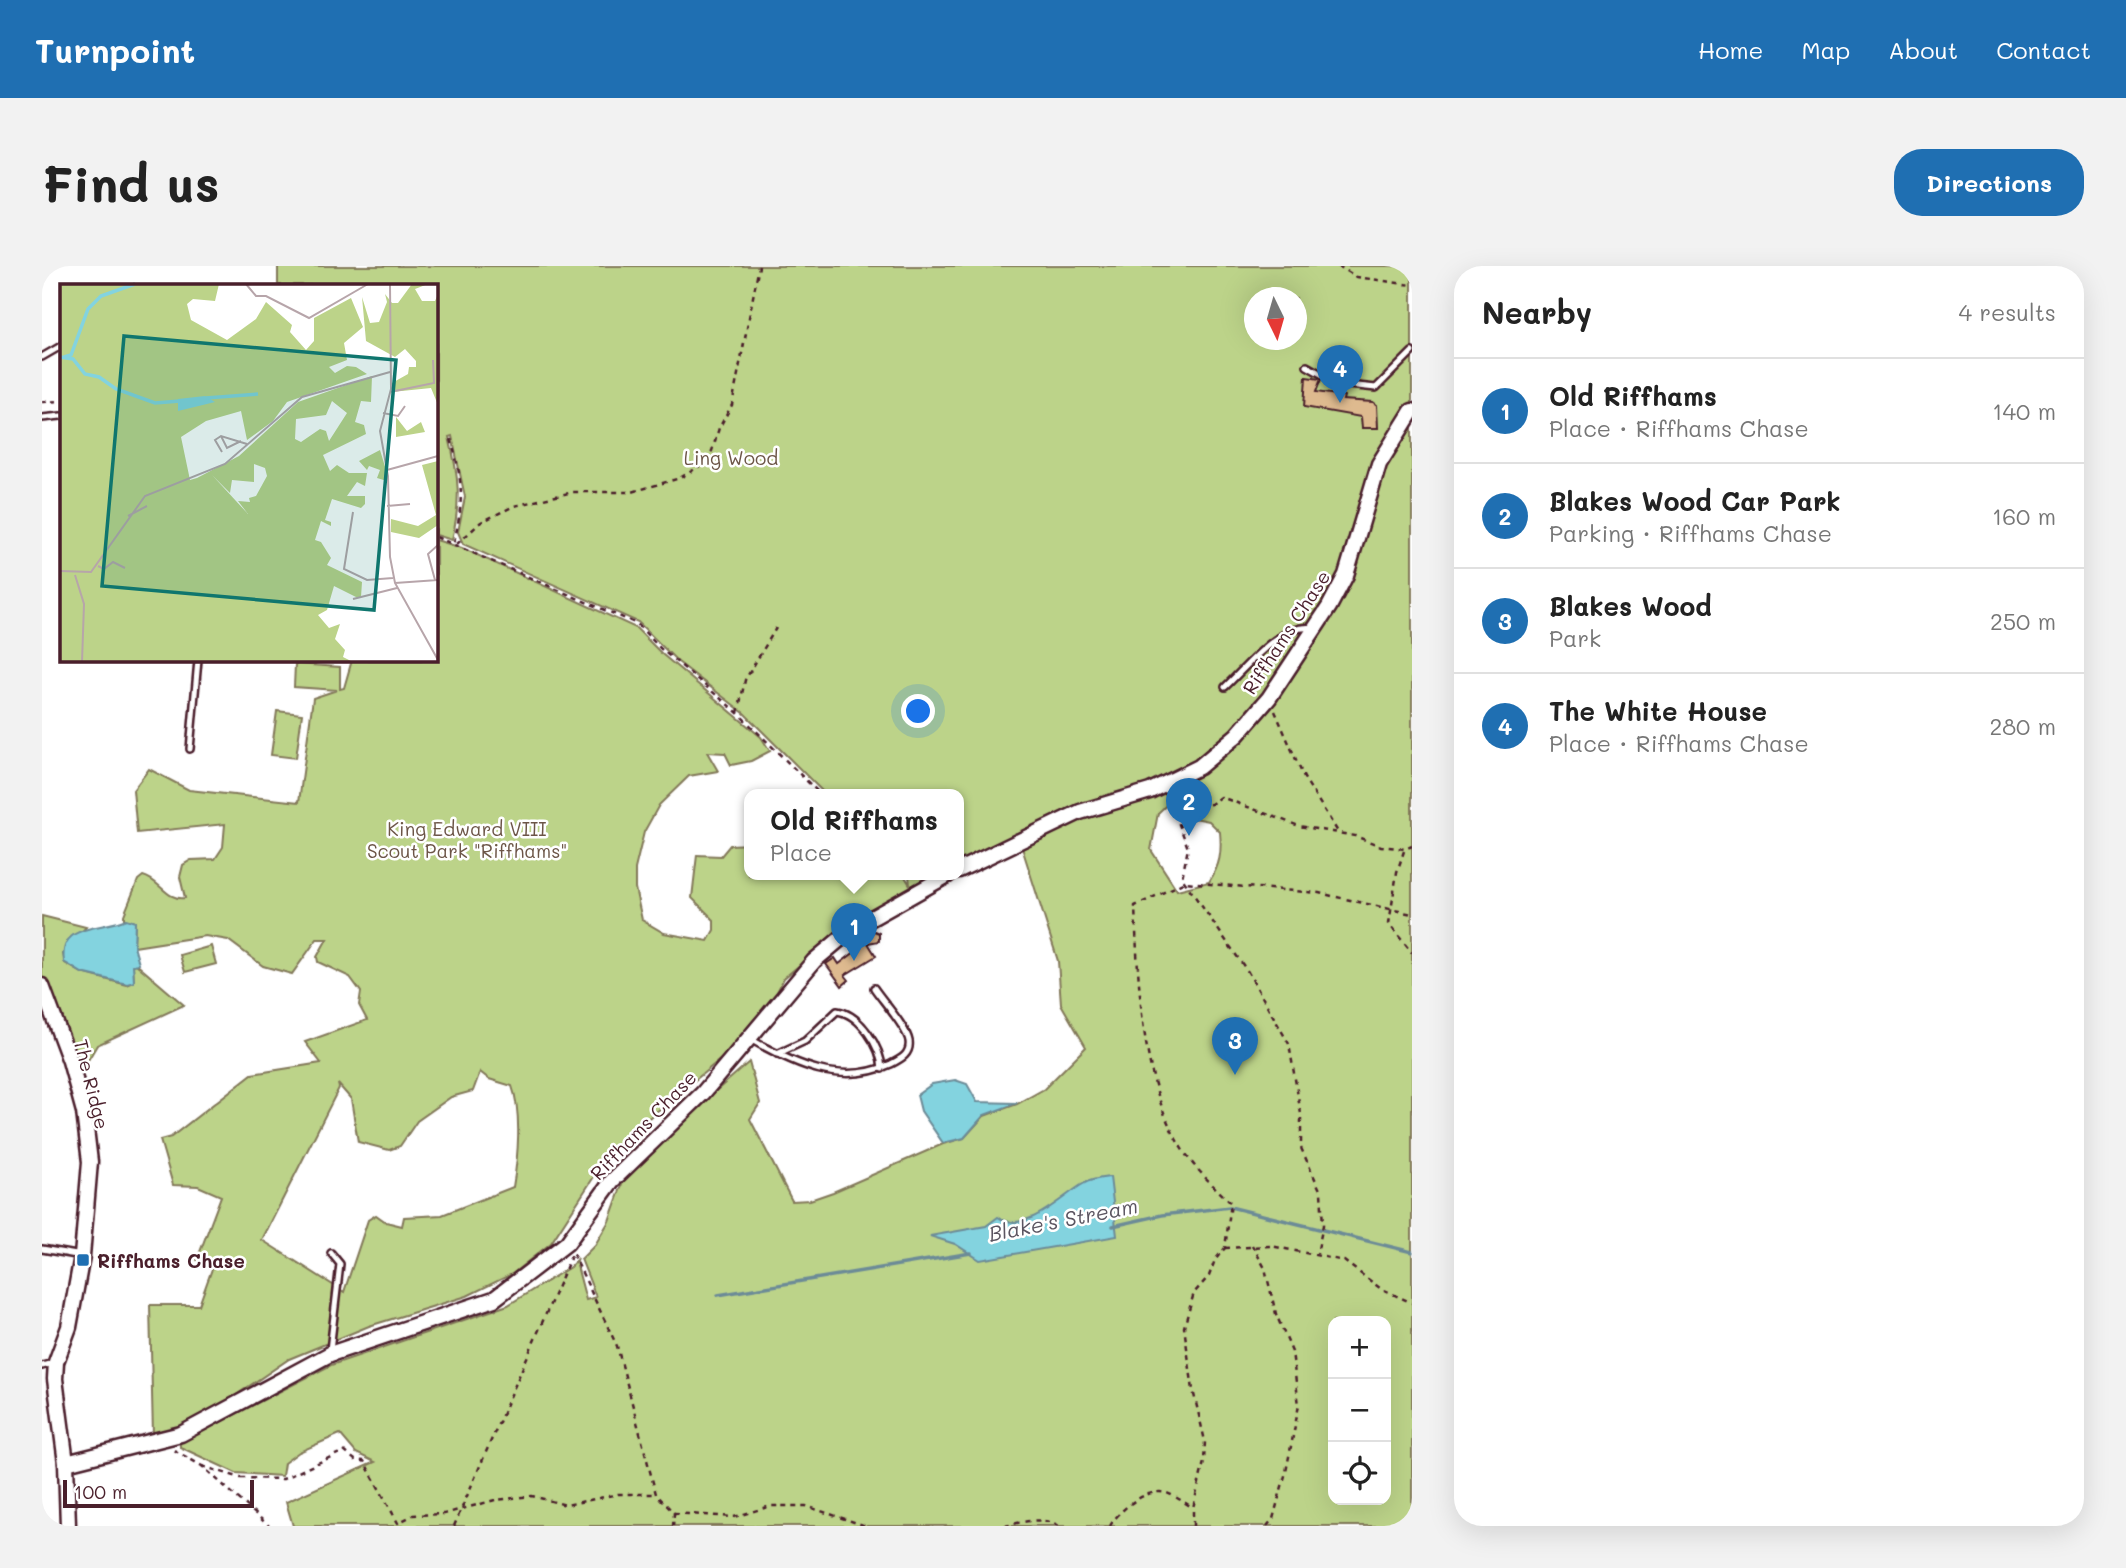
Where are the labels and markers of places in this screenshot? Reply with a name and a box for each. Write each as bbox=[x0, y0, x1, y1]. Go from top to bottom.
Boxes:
pin: 4 bbox=[1317, 345, 1363, 403]
pin: 2 bbox=[1166, 778, 1212, 836]
pin: 1 bbox=[831, 903, 877, 961]
pin: 3 bbox=[1212, 1017, 1258, 1075]
place label: Riffhams Chase bbox=[97, 1248, 245, 1273]
marker: Riffhams Chase bbox=[75, 1252, 91, 1268]

